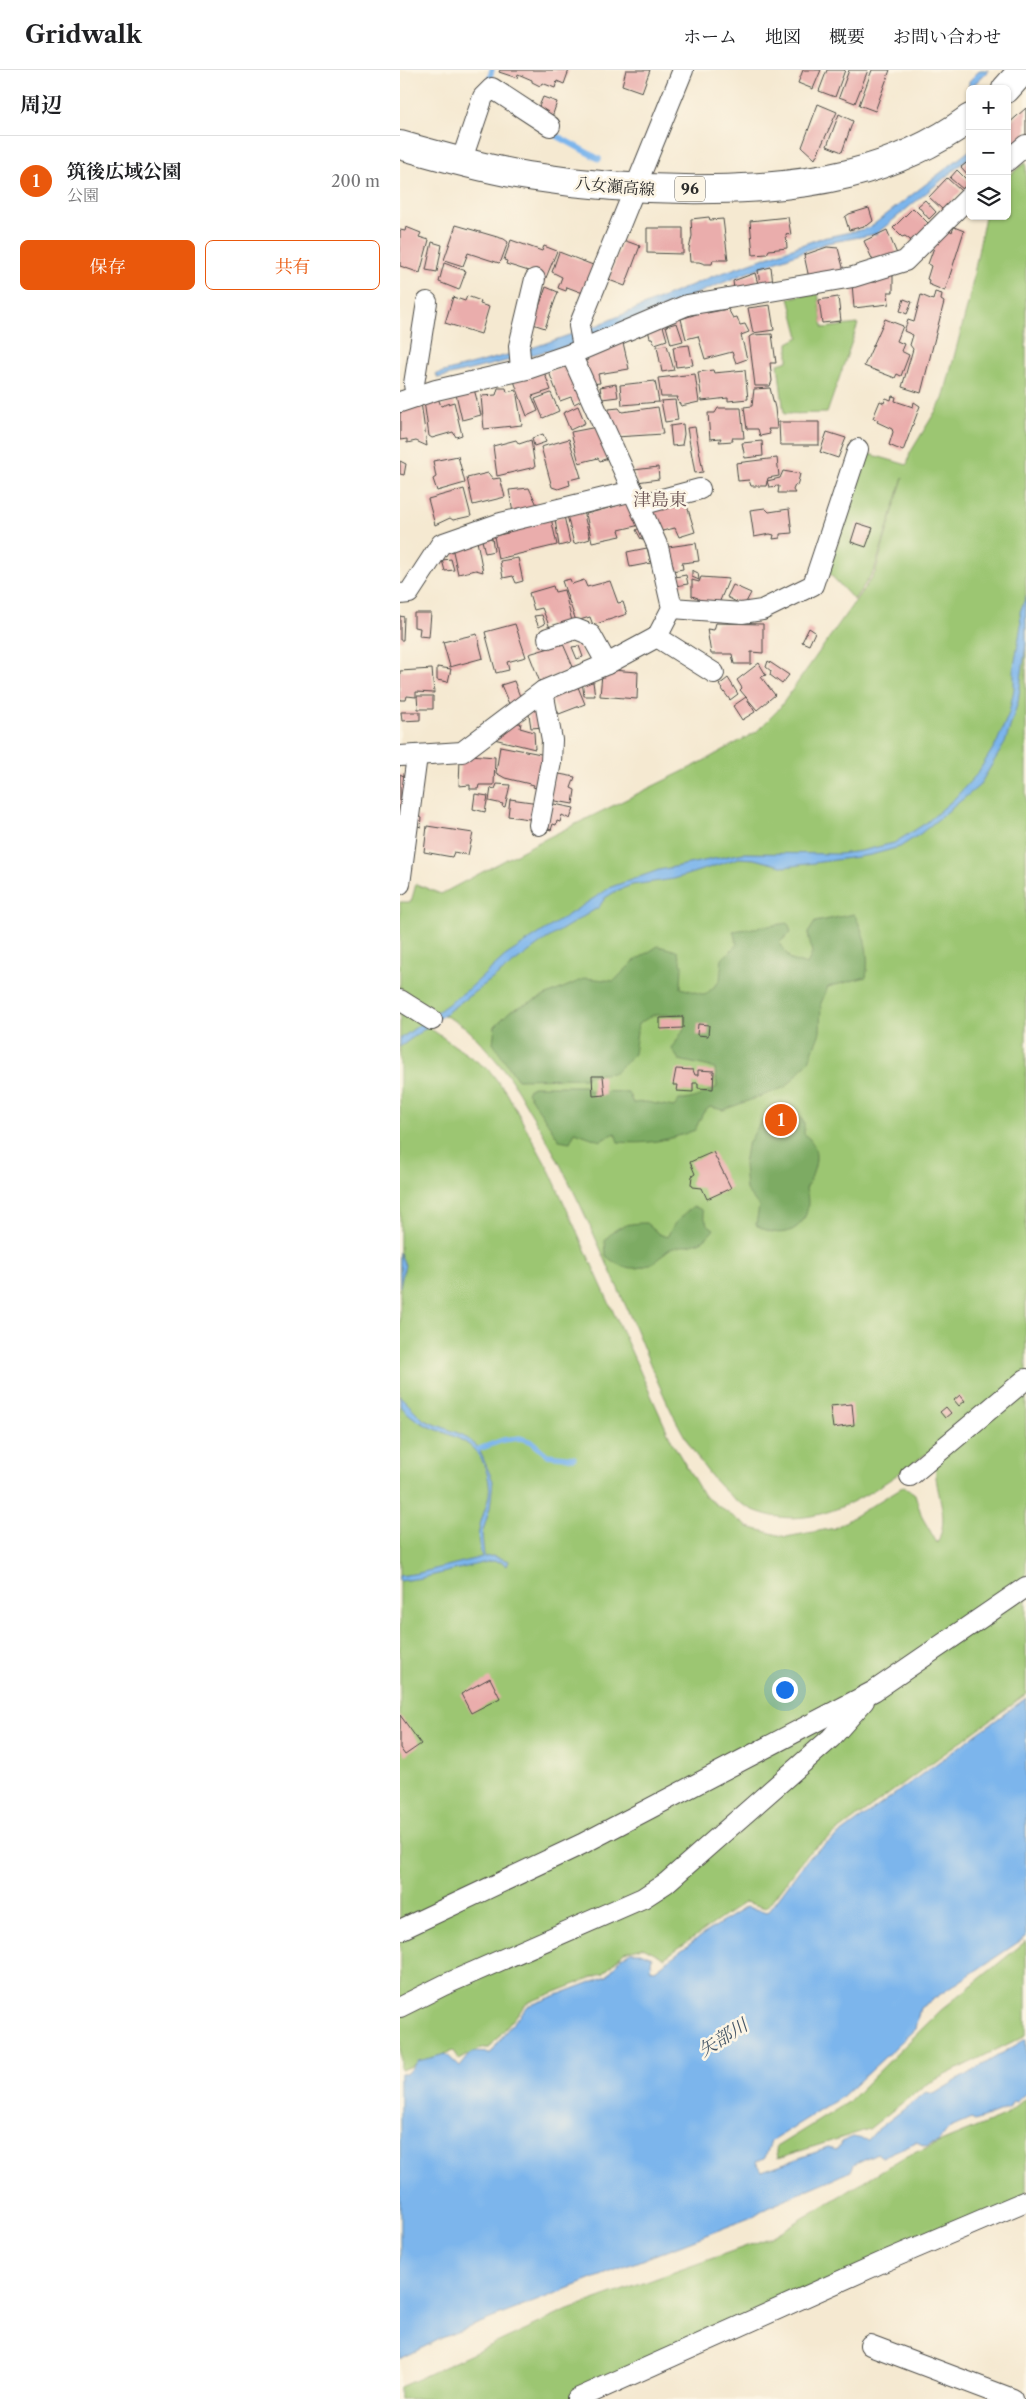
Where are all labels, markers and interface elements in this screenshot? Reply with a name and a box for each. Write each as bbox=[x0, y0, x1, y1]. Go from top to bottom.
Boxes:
text: Gridwalk bbox=[25, 20, 142, 49]
text: ホーム bbox=[683, 26, 737, 48]
text: 地図 bbox=[765, 26, 801, 48]
text: 概要 bbox=[829, 26, 865, 48]
text: お問い合わせ bbox=[893, 26, 1001, 48]
map controls bbox=[966, 85, 1011, 220]
button: + bbox=[966, 85, 1011, 130]
text: 周辺 bbox=[20, 92, 62, 117]
button: − bbox=[966, 130, 1011, 175]
text: 筑後広域公園 bbox=[67, 160, 181, 183]
text: 1 bbox=[32, 171, 40, 191]
text: 200 m bbox=[331, 171, 380, 191]
street label: 八女瀬高線 bbox=[574, 173, 656, 199]
button: layers bbox=[966, 175, 1011, 220]
road number: 96 bbox=[675, 176, 705, 202]
text: 公園 bbox=[67, 185, 99, 205]
button: 保存 bbox=[20, 240, 195, 290]
button: 共有 bbox=[205, 240, 380, 290]
district label: 津島東 bbox=[633, 489, 687, 511]
pin: 1 bbox=[765, 1101, 797, 1139]
your location bbox=[772, 1677, 798, 1703]
water label: 矢部川 bbox=[694, 2013, 753, 2062]

